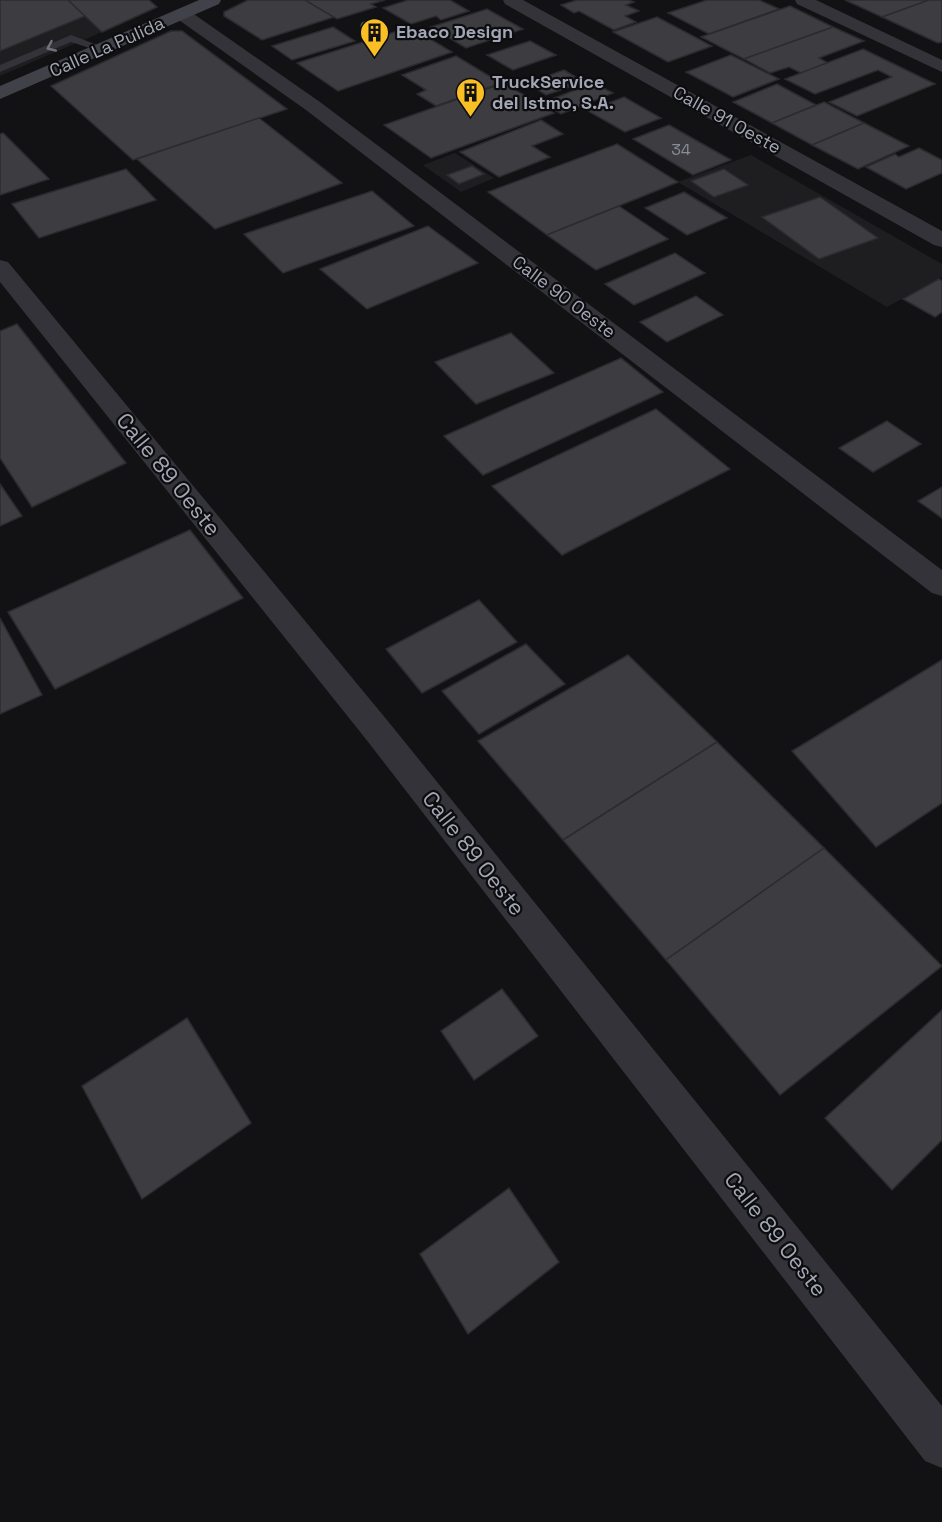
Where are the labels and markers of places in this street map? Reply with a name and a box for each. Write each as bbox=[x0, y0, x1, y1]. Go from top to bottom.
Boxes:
building icon: Ebaco Design bbox=[359, 16, 391, 58]
place label: Ebaco Design bbox=[396, 20, 513, 43]
place label: TruckService del Istmo, S.A. bbox=[492, 70, 614, 114]
building icon: TruckService del Istmo, S.A. bbox=[455, 76, 487, 118]

